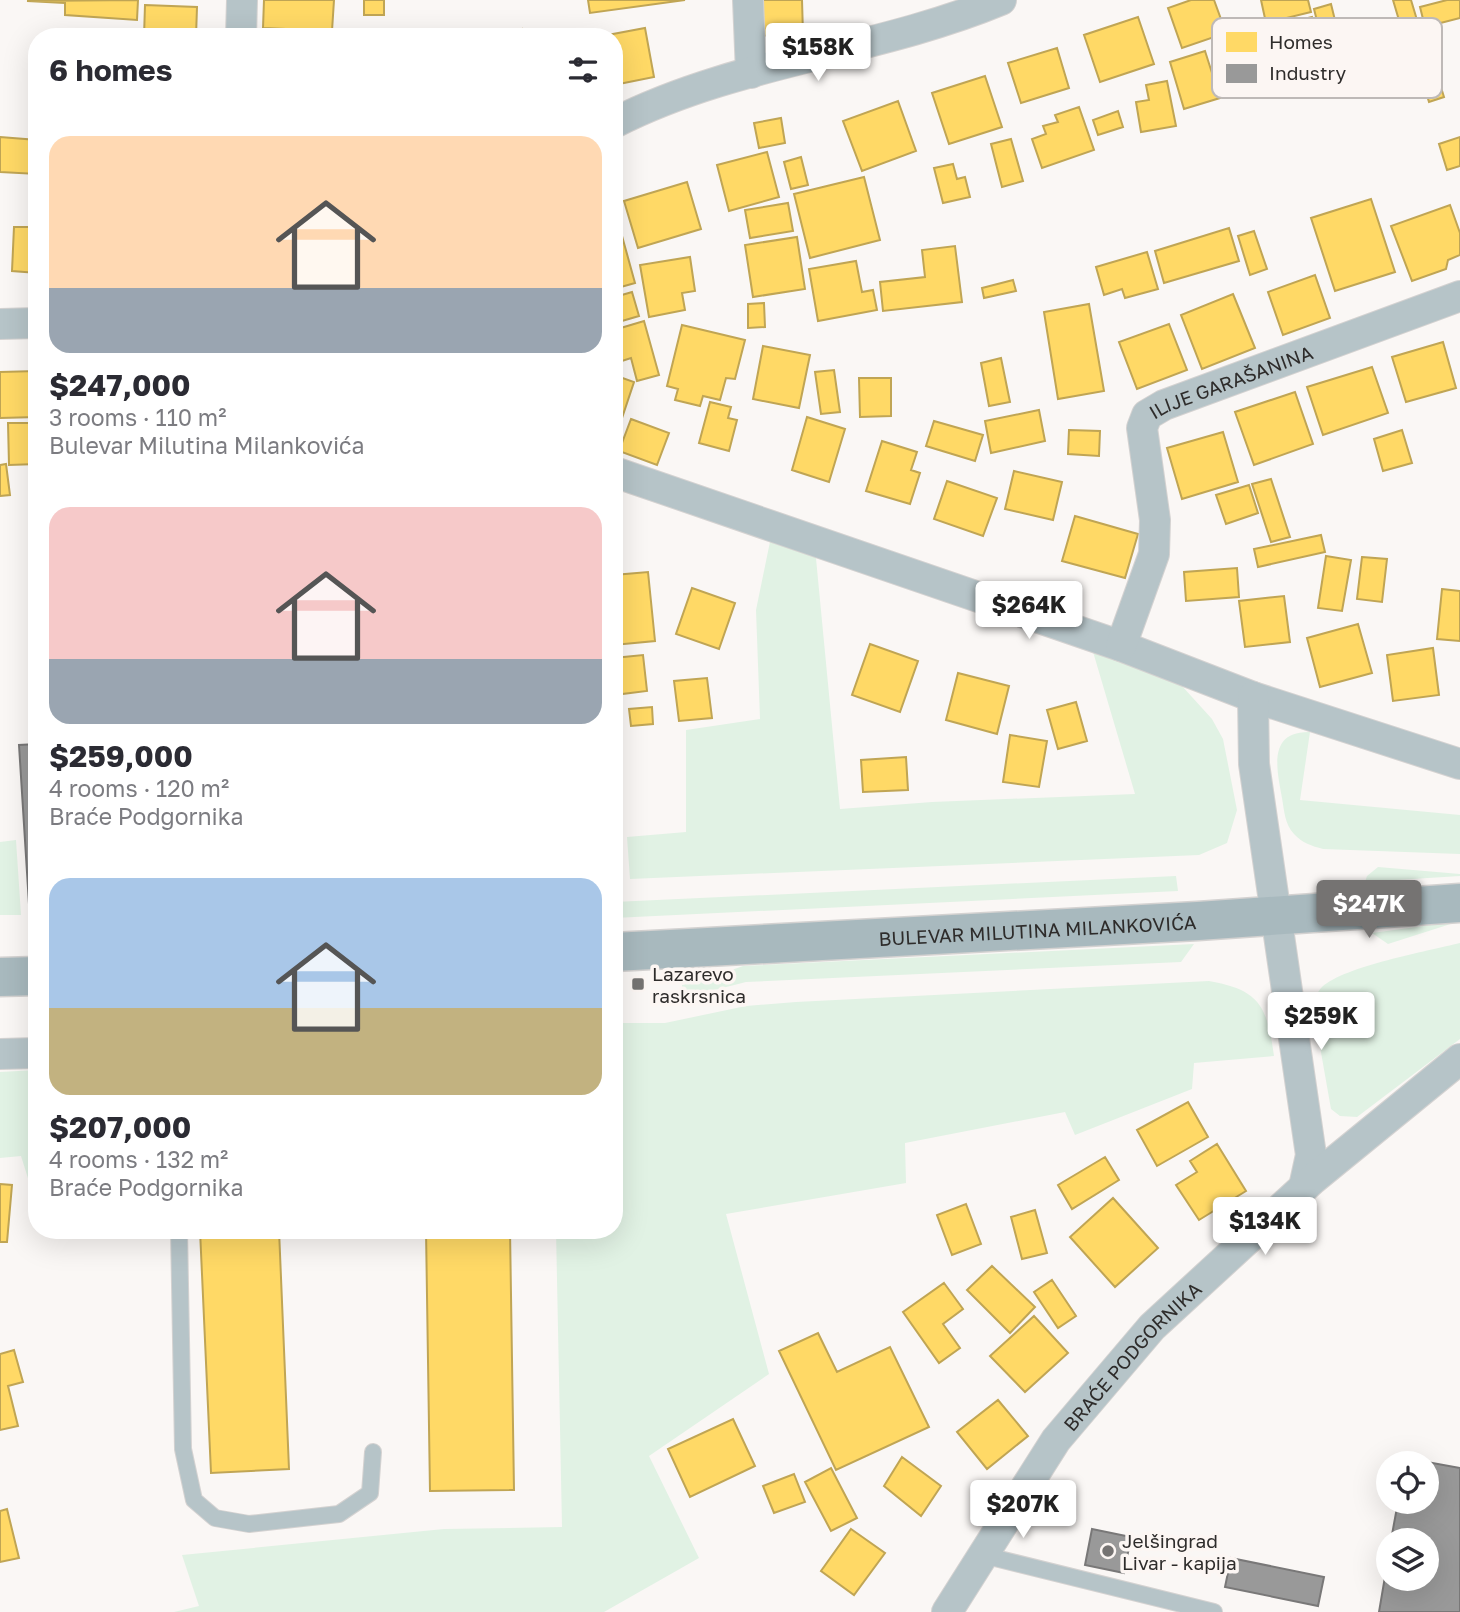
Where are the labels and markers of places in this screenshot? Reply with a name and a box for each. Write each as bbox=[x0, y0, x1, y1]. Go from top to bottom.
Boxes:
pin: $158K bbox=[769, 24, 867, 83]
pin: $264K bbox=[980, 582, 1078, 641]
pin: $247K bbox=[1320, 880, 1418, 940]
place label: Lazarevo raskrsnica bbox=[652, 962, 746, 1007]
marker: Lazarevo raskrsnica bbox=[630, 976, 646, 992]
pin: $259K bbox=[1272, 992, 1370, 1052]
pin: $134K bbox=[1216, 1198, 1314, 1257]
pin: $207K bbox=[974, 1480, 1072, 1540]
place label: Jelšingrad Livar - kapija bbox=[1122, 1529, 1237, 1574]
marker: Jelšingrad Livar - kapija bbox=[1100, 1543, 1116, 1559]

